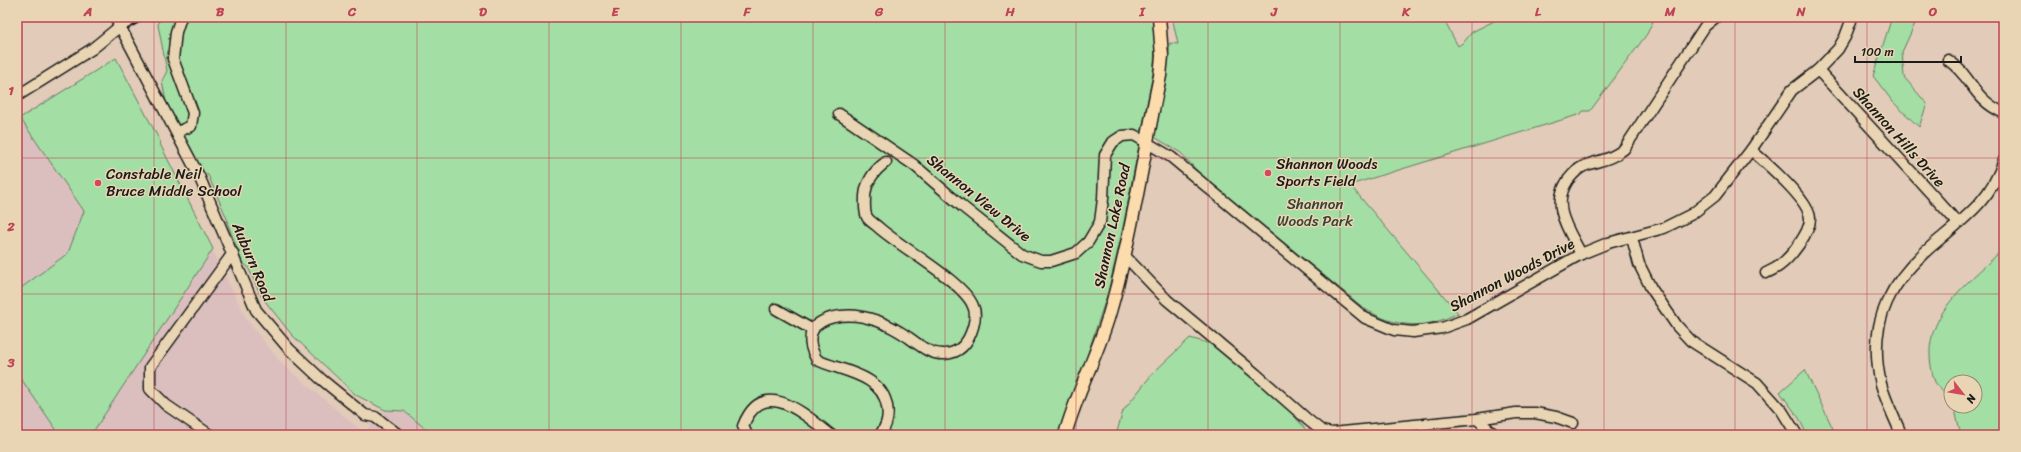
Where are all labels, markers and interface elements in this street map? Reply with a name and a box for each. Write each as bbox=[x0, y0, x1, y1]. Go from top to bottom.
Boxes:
text: A bbox=[83, 0, 92, 23]
text: B bbox=[216, 0, 225, 23]
text: C bbox=[347, 0, 357, 23]
text: D bbox=[479, 0, 487, 23]
text: E bbox=[611, 0, 620, 23]
text: F bbox=[742, 0, 751, 23]
text: G bbox=[874, 0, 884, 23]
text: H bbox=[1004, 0, 1015, 23]
text: I bbox=[1138, 0, 1146, 23]
text: J bbox=[1270, 0, 1278, 23]
text: K bbox=[1401, 0, 1411, 23]
text: L bbox=[1535, 0, 1542, 23]
text: M bbox=[1664, 0, 1676, 23]
text: N bbox=[1795, 0, 1806, 23]
text: O bbox=[1928, 0, 1938, 23]
scale bar bbox=[1855, 38, 1961, 64]
text: 100 m bbox=[1861, 41, 1894, 63]
text: 1 bbox=[8, 79, 14, 102]
street label: Shannon Hills Drive bbox=[1846, 80, 1952, 194]
street label: Shannon View Drive bbox=[921, 148, 1037, 248]
place label: Shannon Woods Sports Field bbox=[1276, 151, 1378, 194]
street label: Shannon Lake Road bbox=[1086, 160, 1138, 291]
place label: Constable Neil Bruce Middle School bbox=[106, 161, 242, 204]
marker: Shannon Woods Sports Field bbox=[1263, 168, 1273, 178]
marker: Constable Neil Bruce Middle School bbox=[93, 178, 103, 188]
park label: Shannon Woods Park bbox=[1277, 191, 1354, 234]
text: 2 bbox=[6, 215, 15, 238]
street label: Auburn Road bbox=[224, 217, 282, 307]
street label: Shannon Woods Drive bbox=[1445, 231, 1579, 319]
text: 3 bbox=[6, 351, 15, 374]
north arrow bbox=[1943, 374, 1983, 414]
text: N bbox=[1961, 390, 1982, 407]

